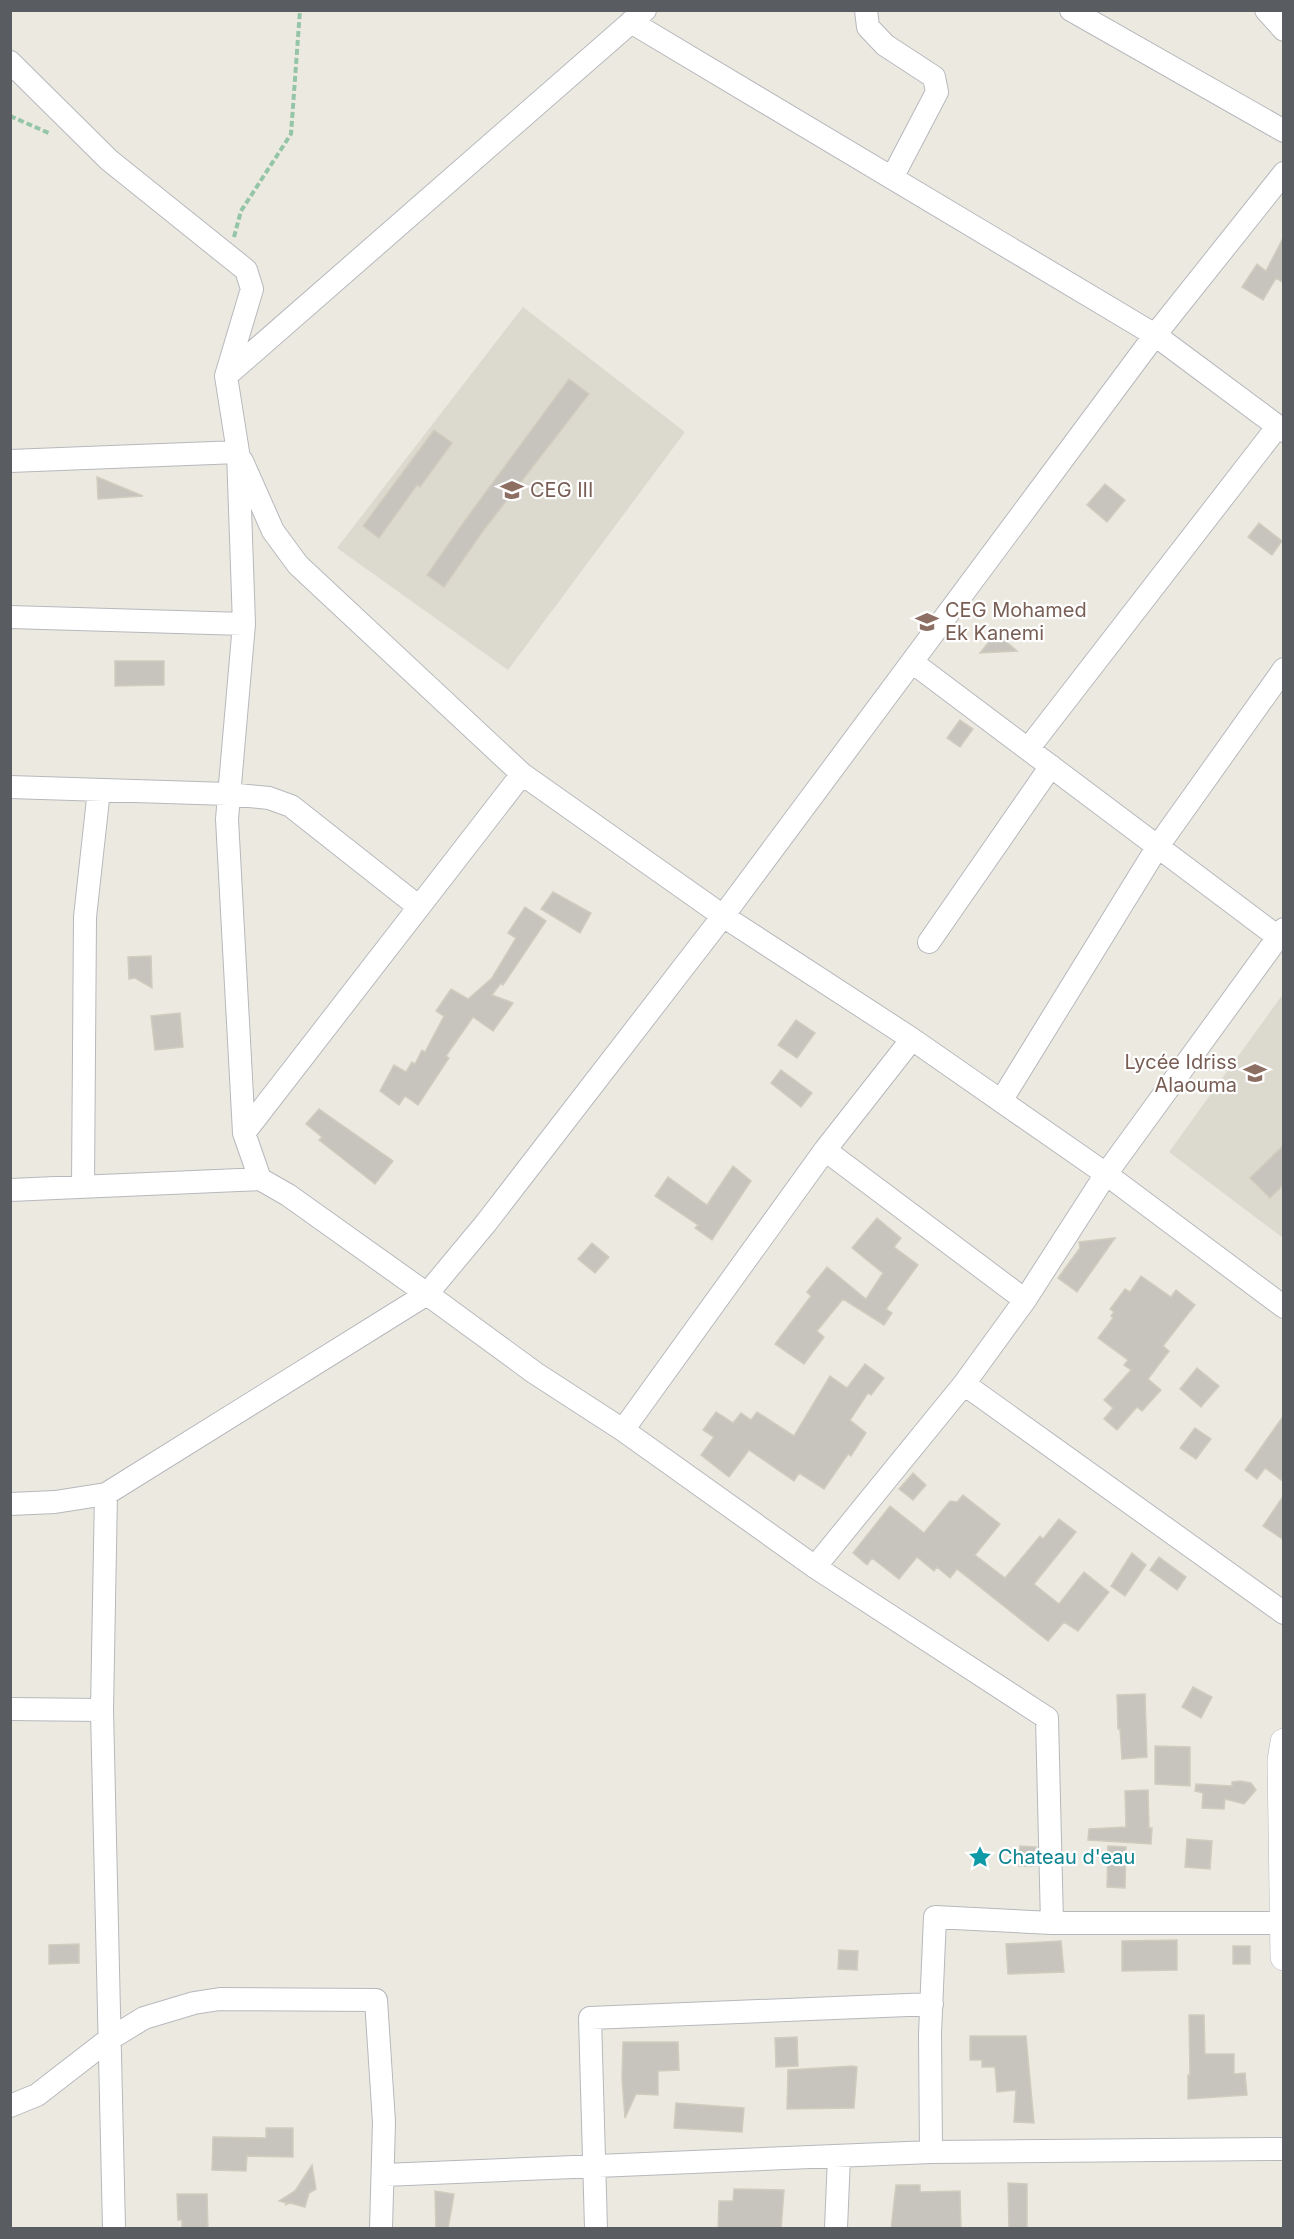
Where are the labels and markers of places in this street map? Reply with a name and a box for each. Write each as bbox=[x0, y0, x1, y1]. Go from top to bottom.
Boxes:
school or university icon: CEG III bbox=[499, 477, 525, 503]
place label: CEG III bbox=[530, 478, 593, 502]
place label: CEG Mohamed Ek Kanemi bbox=[945, 598, 1087, 645]
school or university icon: CEG Mohamed Ek Kanemi bbox=[914, 609, 940, 635]
place label: Lycée Idriss Alaouma bbox=[1124, 1050, 1237, 1097]
school or university icon: Lycée Idriss Alaouma bbox=[1242, 1060, 1268, 1086]
place icon: Chateau d'eau bbox=[967, 1844, 993, 1870]
place label: Chateau d'eau bbox=[998, 1845, 1135, 1869]

